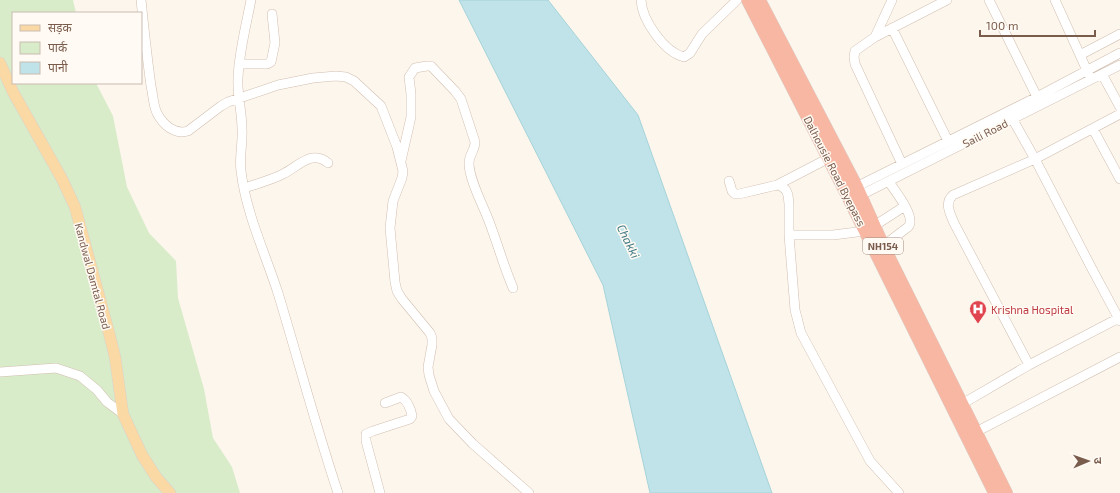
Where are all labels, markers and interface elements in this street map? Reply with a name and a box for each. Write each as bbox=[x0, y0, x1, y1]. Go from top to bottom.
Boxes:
legend bbox=[12, 12, 142, 84]
scale bar bbox=[980, 12, 1095, 38]
text: 100 m bbox=[986, 18, 1018, 32]
text: सड़क bbox=[48, 20, 73, 35]
text: पार्क bbox=[48, 40, 68, 54]
text: पानी bbox=[48, 60, 69, 74]
street label: Dalhousie Road Byepass bbox=[802, 114, 869, 229]
street label: Saili Road bbox=[960, 116, 1010, 150]
street label: Kandwal Damtal Road bbox=[73, 221, 113, 331]
water label: Chakki bbox=[615, 222, 643, 260]
road number: NH154 bbox=[863, 238, 903, 254]
hospital icon: Krishna Hospital bbox=[968, 299, 988, 324]
place label: Krishna Hospital bbox=[991, 303, 1074, 316]
north arrow bbox=[1068, 441, 1108, 481]
text: उ bbox=[1092, 457, 1105, 465]

